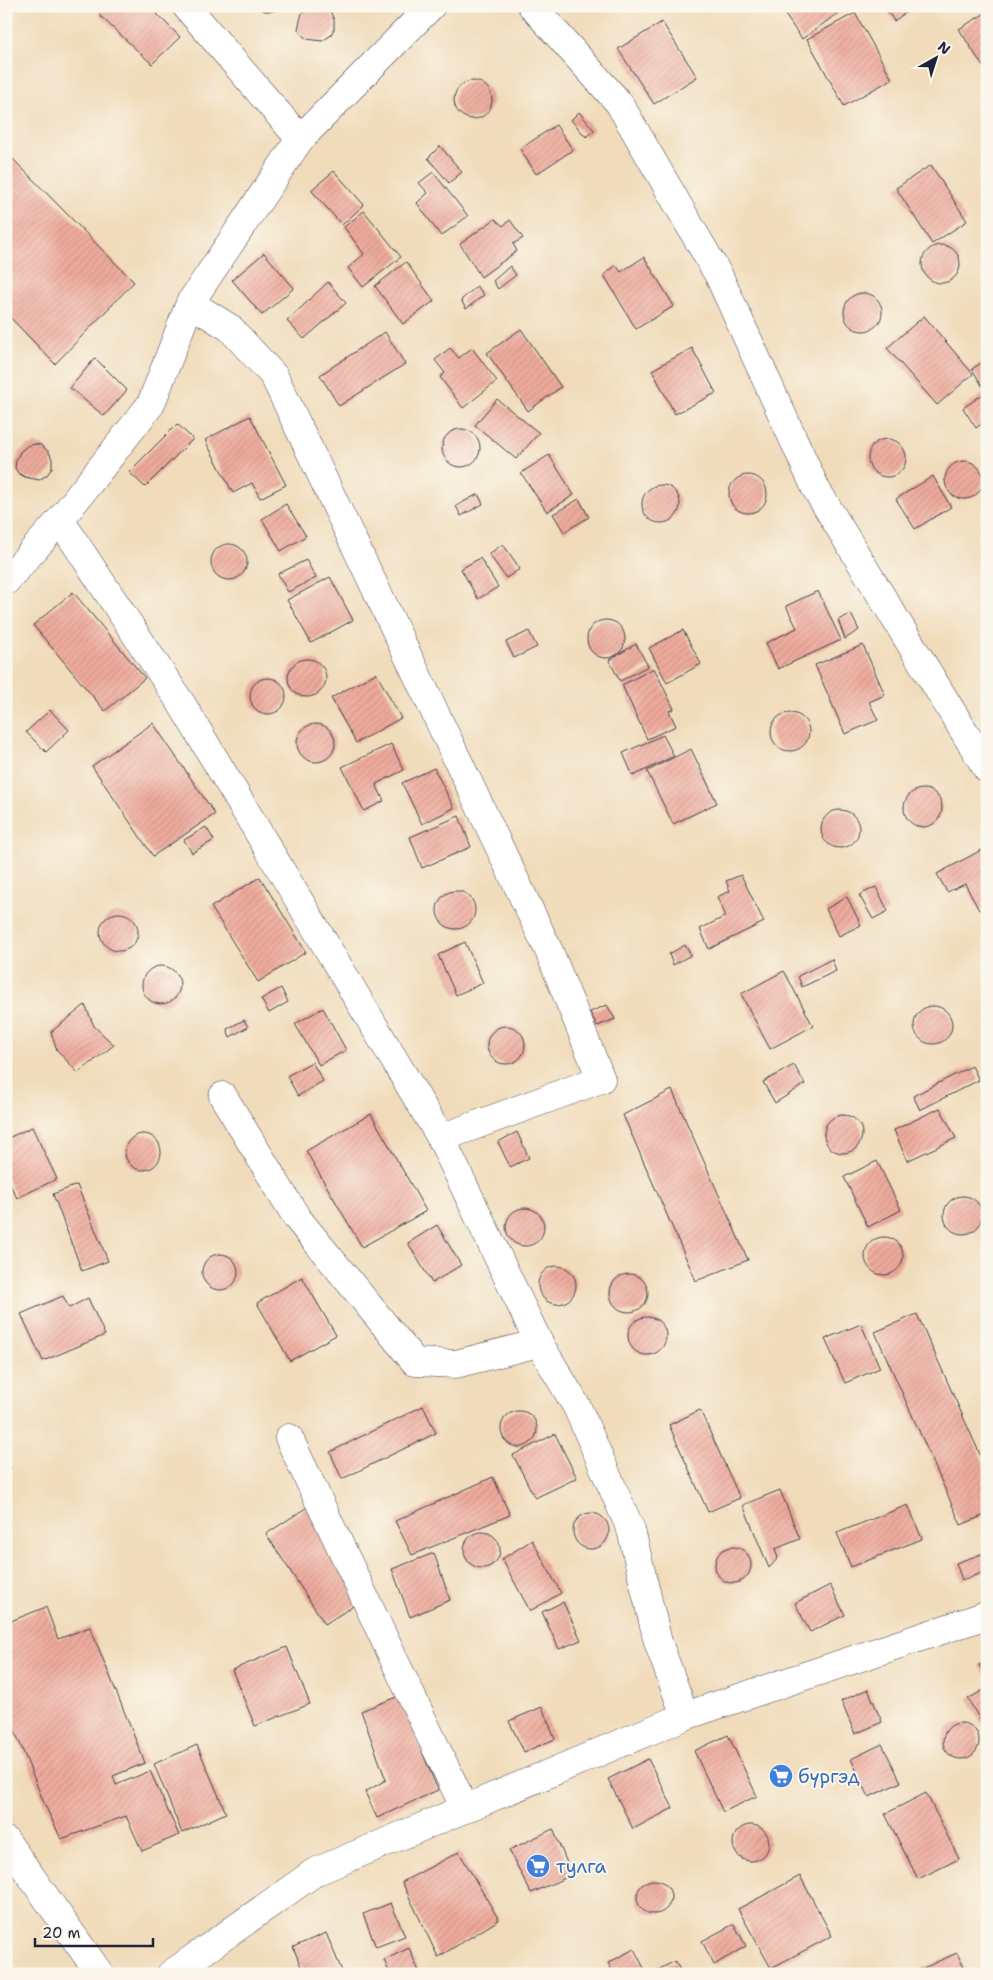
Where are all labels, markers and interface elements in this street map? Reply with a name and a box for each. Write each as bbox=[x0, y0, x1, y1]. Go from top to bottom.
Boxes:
north arrow bbox=[910, 32, 960, 82]
text: N bbox=[934, 37, 954, 58]
supermarket icon: бүргэд bbox=[768, 1763, 794, 1789]
place label: бүргэд bbox=[798, 1764, 860, 1789]
supermarket icon: тулга bbox=[525, 1853, 551, 1879]
place label: тулга bbox=[556, 1854, 606, 1879]
scale bar bbox=[35, 1915, 152, 1947]
text: 20 m bbox=[42, 1923, 81, 1943]

